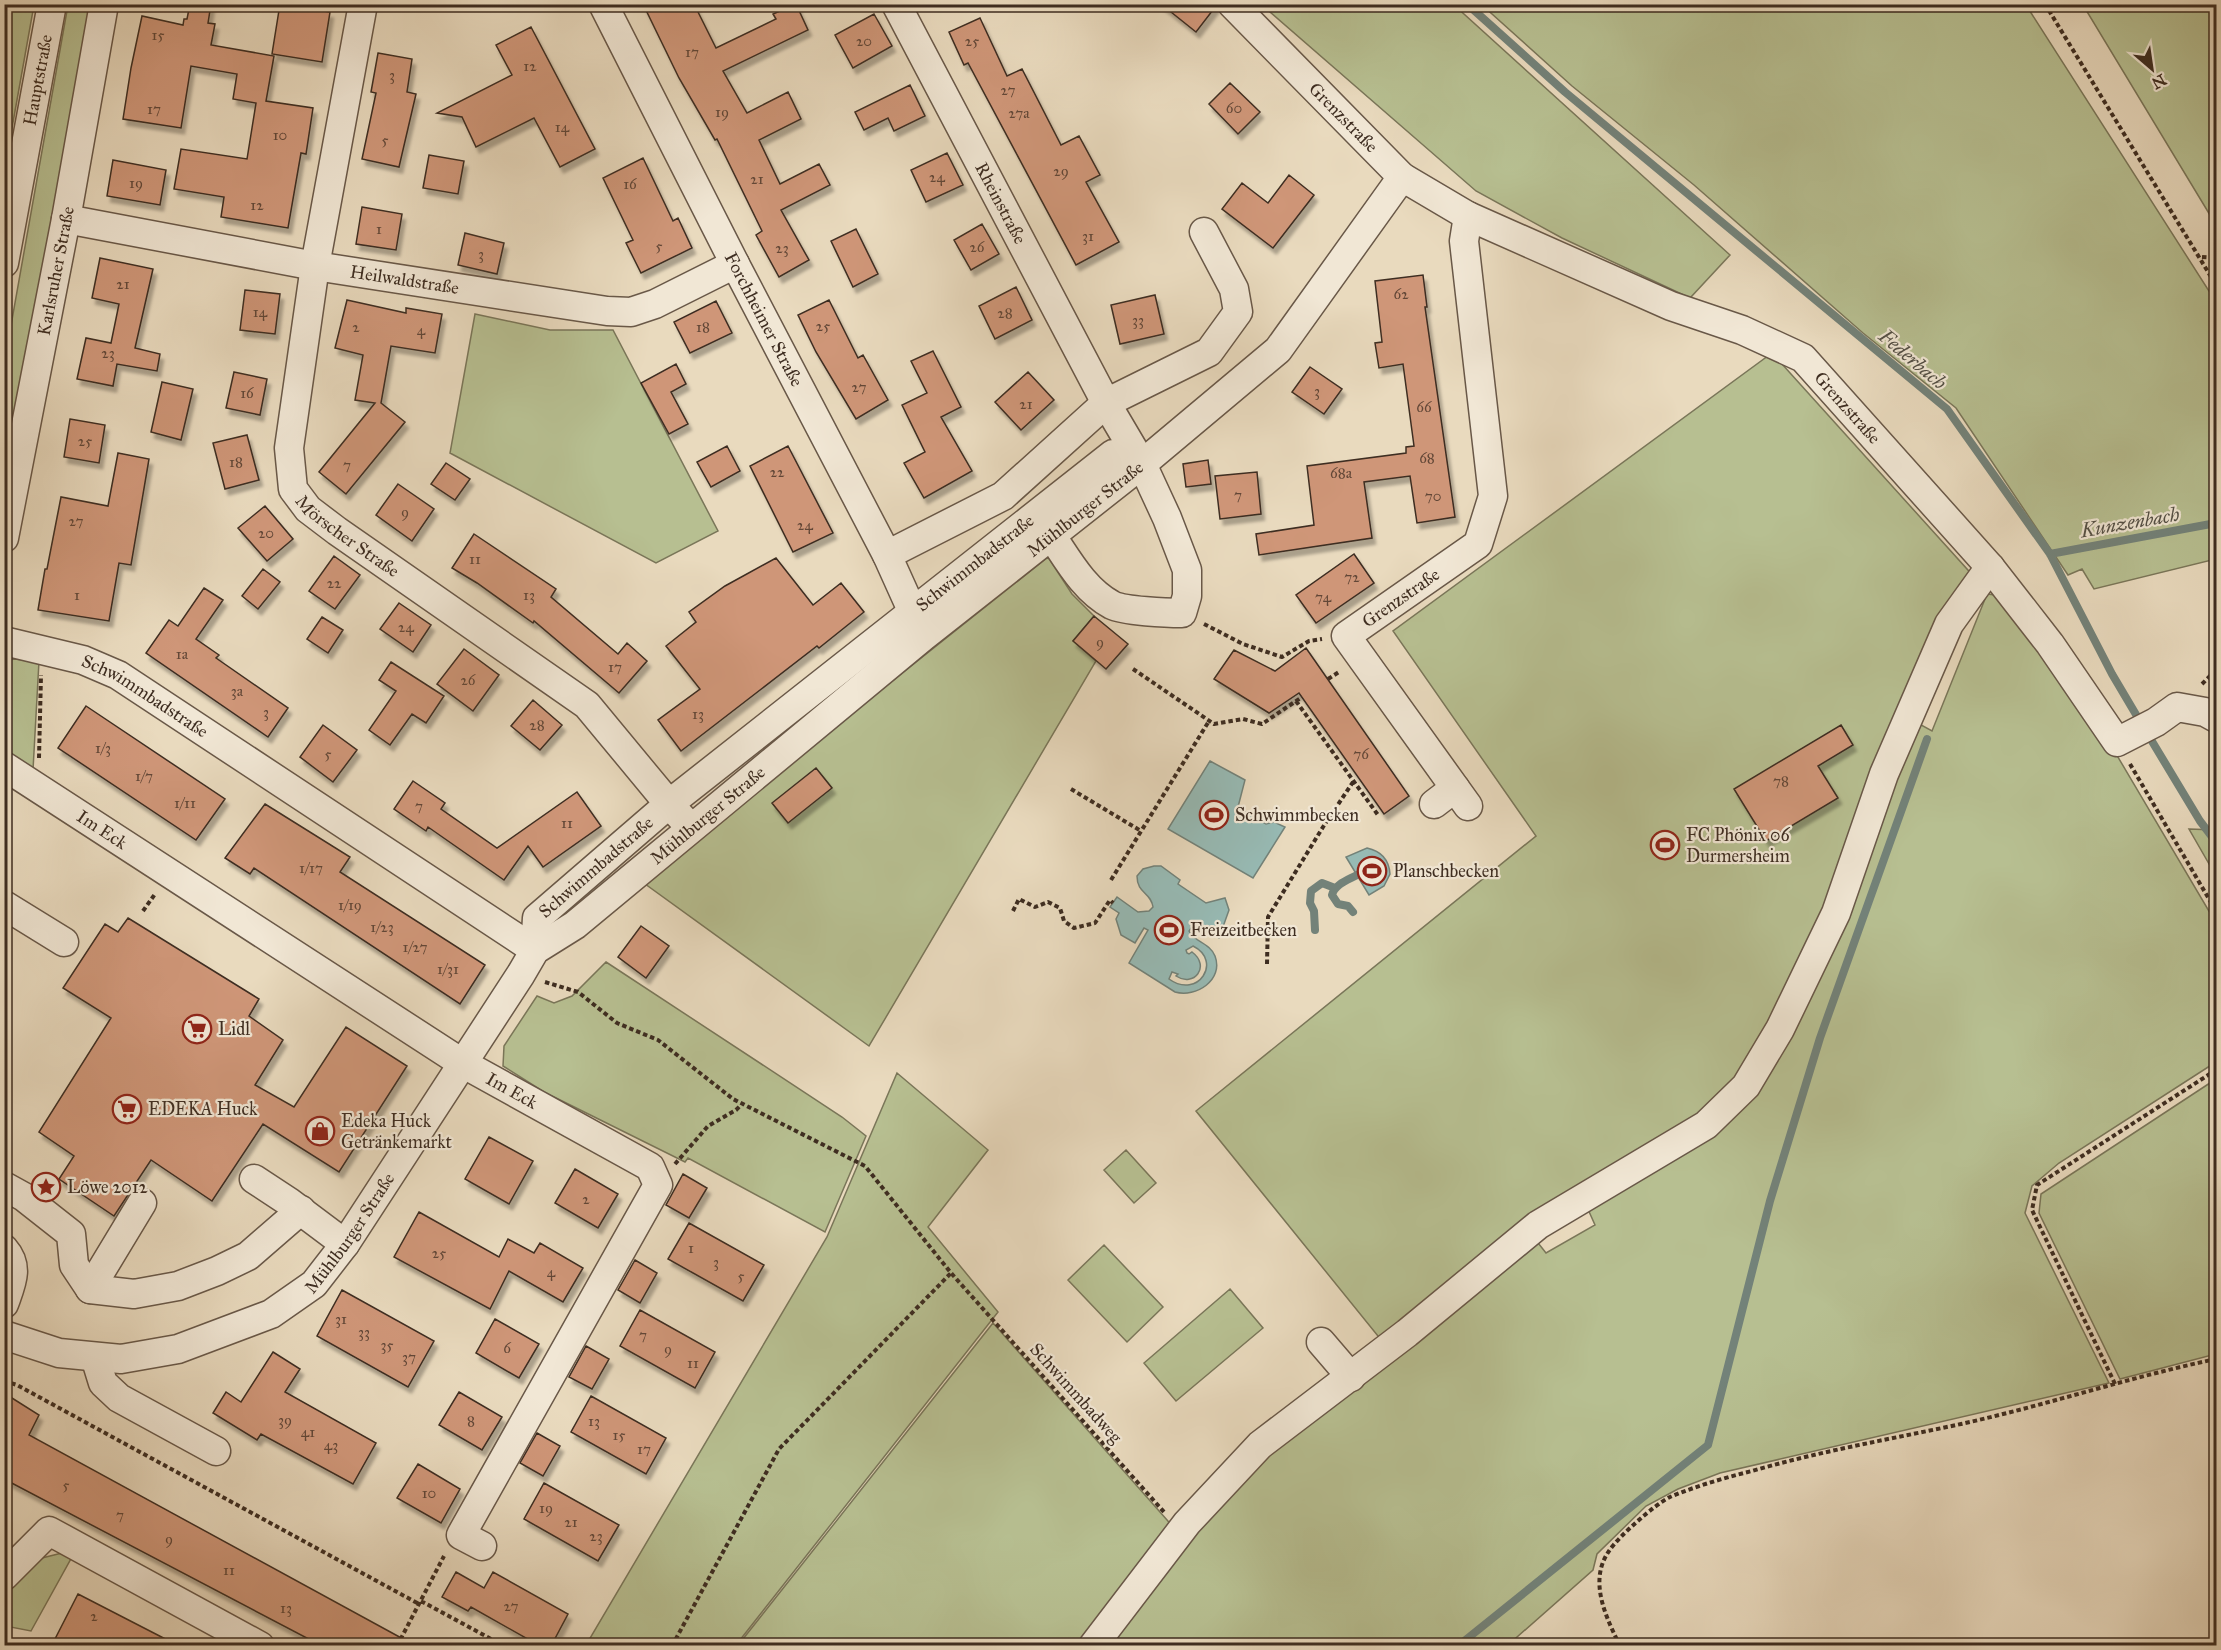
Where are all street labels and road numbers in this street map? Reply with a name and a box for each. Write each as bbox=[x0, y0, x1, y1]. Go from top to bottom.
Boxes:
street label: Hauptstraße bbox=[19, 33, 57, 128]
street label: Grenzstraße bbox=[1304, 78, 1383, 157]
street label: Rheinstraße bbox=[970, 159, 1031, 248]
street label: Karlsruher Straße bbox=[33, 205, 79, 337]
street label: Forchheimer Straße bbox=[720, 249, 808, 390]
street label: Heilwaldstraße bbox=[349, 261, 461, 299]
street label: Grenzstraße bbox=[1809, 367, 1886, 448]
street label: Mühlburger Straße bbox=[1022, 456, 1148, 562]
street label: Mörscher Straße bbox=[290, 491, 404, 582]
street label: Schwimmbadstraße bbox=[911, 510, 1038, 616]
street label: Grenzstraße bbox=[1358, 563, 1444, 632]
street label: Schwimmbadstraße bbox=[78, 650, 212, 742]
street label: Mühlburger Straße bbox=[646, 761, 770, 869]
street label: Im Eck bbox=[73, 805, 132, 854]
street label: Schwimmbadstraße bbox=[534, 812, 658, 923]
street label: Im Eck bbox=[482, 1068, 542, 1114]
street label: Mühlburger Straße bbox=[300, 1169, 399, 1298]
street label: Schwimmbadweg bbox=[1024, 1338, 1127, 1449]

